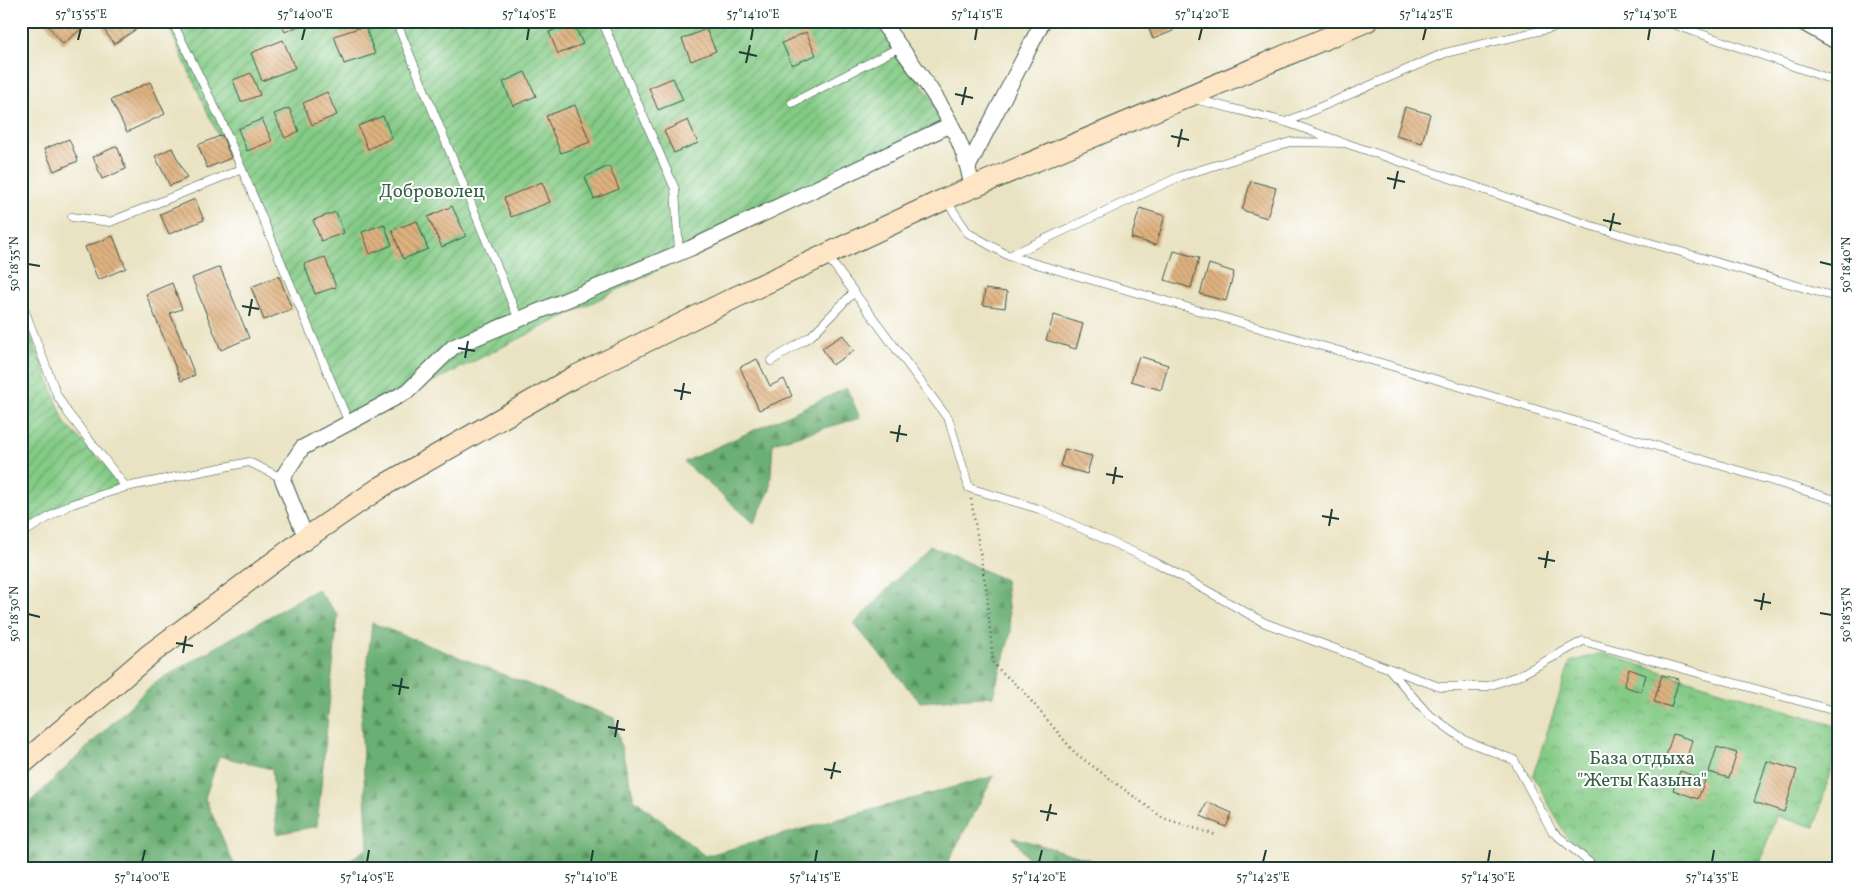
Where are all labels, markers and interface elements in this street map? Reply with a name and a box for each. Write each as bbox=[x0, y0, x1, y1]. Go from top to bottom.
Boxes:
text: 57°13'55"E bbox=[55, 7, 107, 23]
text: 57°14'00"E bbox=[277, 7, 333, 23]
text: 57°14'05"E bbox=[502, 7, 556, 23]
text: 57°14'10"E bbox=[727, 7, 779, 23]
text: 57°14'15"E bbox=[951, 7, 1003, 23]
text: 57°14'20"E bbox=[1175, 7, 1229, 23]
text: 57°14'25"E bbox=[1399, 7, 1453, 23]
text: 57°14'30"E bbox=[1623, 7, 1677, 23]
park label: Доброволец bbox=[379, 179, 485, 205]
text: 50°18'35"N bbox=[7, 236, 23, 292]
text: 50°18'40"N bbox=[1839, 237, 1855, 293]
text: 50°18'30"N bbox=[7, 586, 23, 642]
text: 50°18'35"N bbox=[1839, 587, 1855, 643]
park label: База отдыха "Жеты Казына" bbox=[1577, 746, 1707, 794]
text: 57°14'00"E bbox=[114, 870, 170, 886]
text: 57°14'05"E bbox=[340, 870, 394, 886]
text: 57°14'10"E bbox=[565, 870, 617, 886]
text: 57°14'15"E bbox=[789, 870, 841, 886]
text: 57°14'20"E bbox=[1012, 870, 1066, 886]
text: 57°14'25"E bbox=[1236, 870, 1290, 886]
text: 57°14'30"E bbox=[1461, 870, 1515, 886]
text: 57°14'35"E bbox=[1685, 870, 1739, 886]

